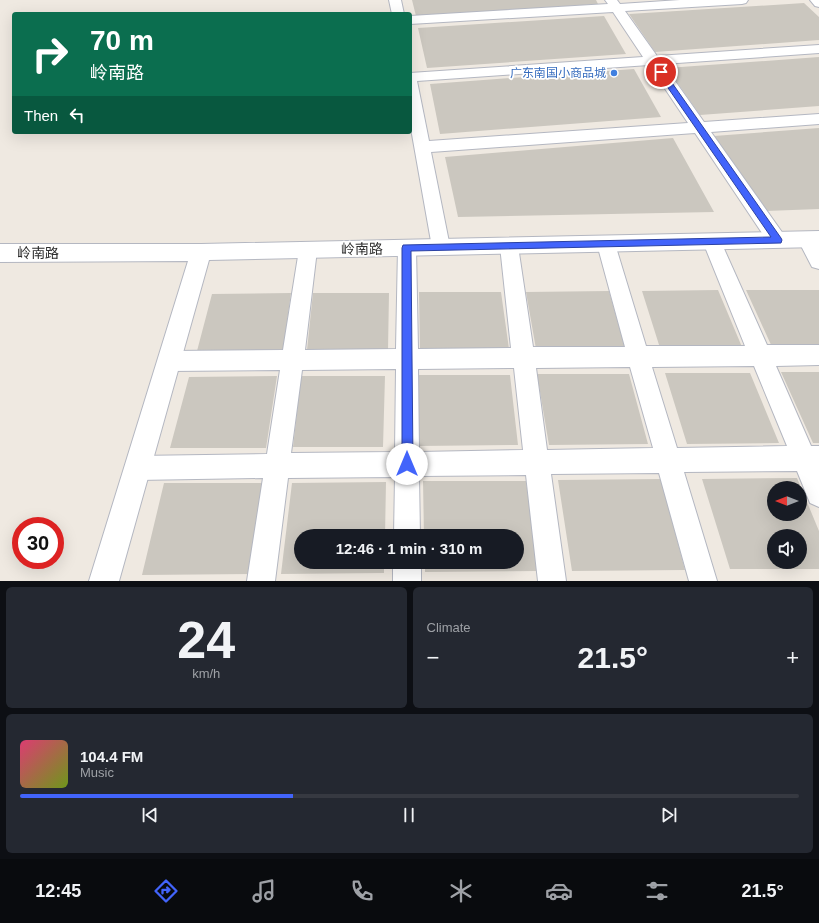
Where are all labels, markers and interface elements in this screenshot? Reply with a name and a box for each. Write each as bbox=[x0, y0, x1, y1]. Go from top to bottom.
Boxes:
text: 70 m bbox=[90, 25, 154, 56]
icon: right bbox=[24, 28, 76, 80]
pin bbox=[644, 55, 678, 89]
icon: arrive bbox=[650, 61, 672, 83]
text: 岭南路 bbox=[90, 63, 144, 83]
place label: 广东南国小商品城 bbox=[510, 66, 606, 80]
marker: 广东南国小商品城 bbox=[609, 68, 619, 78]
icon: left bbox=[66, 104, 88, 126]
text: Then bbox=[24, 107, 58, 124]
street label: 岭南路 bbox=[341, 241, 383, 257]
street label: 岭南路 bbox=[17, 245, 59, 261]
position arrow bbox=[386, 443, 428, 485]
north arrow bbox=[767, 481, 807, 521]
map controls bbox=[767, 481, 807, 569]
speed limit sign: 30 bbox=[12, 517, 64, 569]
button: sound bbox=[767, 529, 807, 569]
text: 12:46 · 1 min · 310 m bbox=[336, 540, 482, 557]
text: 24 bbox=[177, 611, 235, 669]
text: Climate bbox=[427, 620, 471, 635]
text: 21.5° bbox=[578, 641, 648, 674]
text: − bbox=[427, 645, 439, 670]
text: + bbox=[786, 645, 799, 670]
text: km/h bbox=[192, 666, 220, 681]
text: 104.4 FM bbox=[80, 748, 143, 765]
text: Music bbox=[80, 765, 114, 780]
icon: previous bbox=[139, 804, 161, 826]
icon: pause bbox=[398, 804, 420, 826]
icon: next bbox=[658, 804, 680, 826]
icon: directions bbox=[152, 877, 180, 905]
icon: music bbox=[250, 877, 278, 905]
icon: phone bbox=[348, 877, 376, 905]
icon: climate bbox=[447, 877, 475, 905]
icon: car bbox=[545, 877, 573, 905]
icon: filters bbox=[643, 877, 671, 905]
text: 12:45 bbox=[35, 881, 81, 901]
text: 21.5° bbox=[742, 881, 784, 901]

